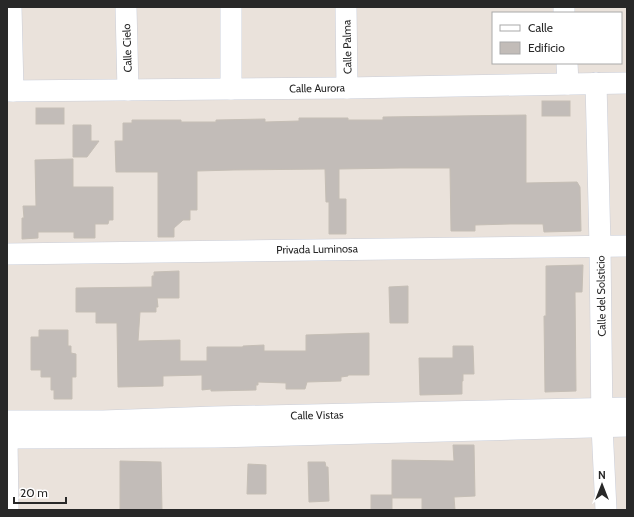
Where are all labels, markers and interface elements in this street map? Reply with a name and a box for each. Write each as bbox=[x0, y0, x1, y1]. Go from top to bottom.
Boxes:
legend bbox=[492, 12, 622, 64]
street label: Calle Palma bbox=[340, 19, 354, 74]
text: Calle bbox=[528, 20, 553, 35]
street label: Calle Cielo bbox=[119, 23, 135, 73]
text: Edificio bbox=[528, 40, 565, 55]
street label: Calle Aurora bbox=[289, 81, 346, 95]
street label: Privada Luminosa bbox=[276, 241, 359, 257]
street label: Calle del Solsticio bbox=[593, 255, 609, 337]
street label: Calle Vistas bbox=[290, 408, 344, 422]
north arrow bbox=[582, 465, 622, 505]
text: N bbox=[598, 468, 606, 482]
scale bar bbox=[14, 479, 66, 505]
text: 20 m bbox=[20, 485, 48, 500]

